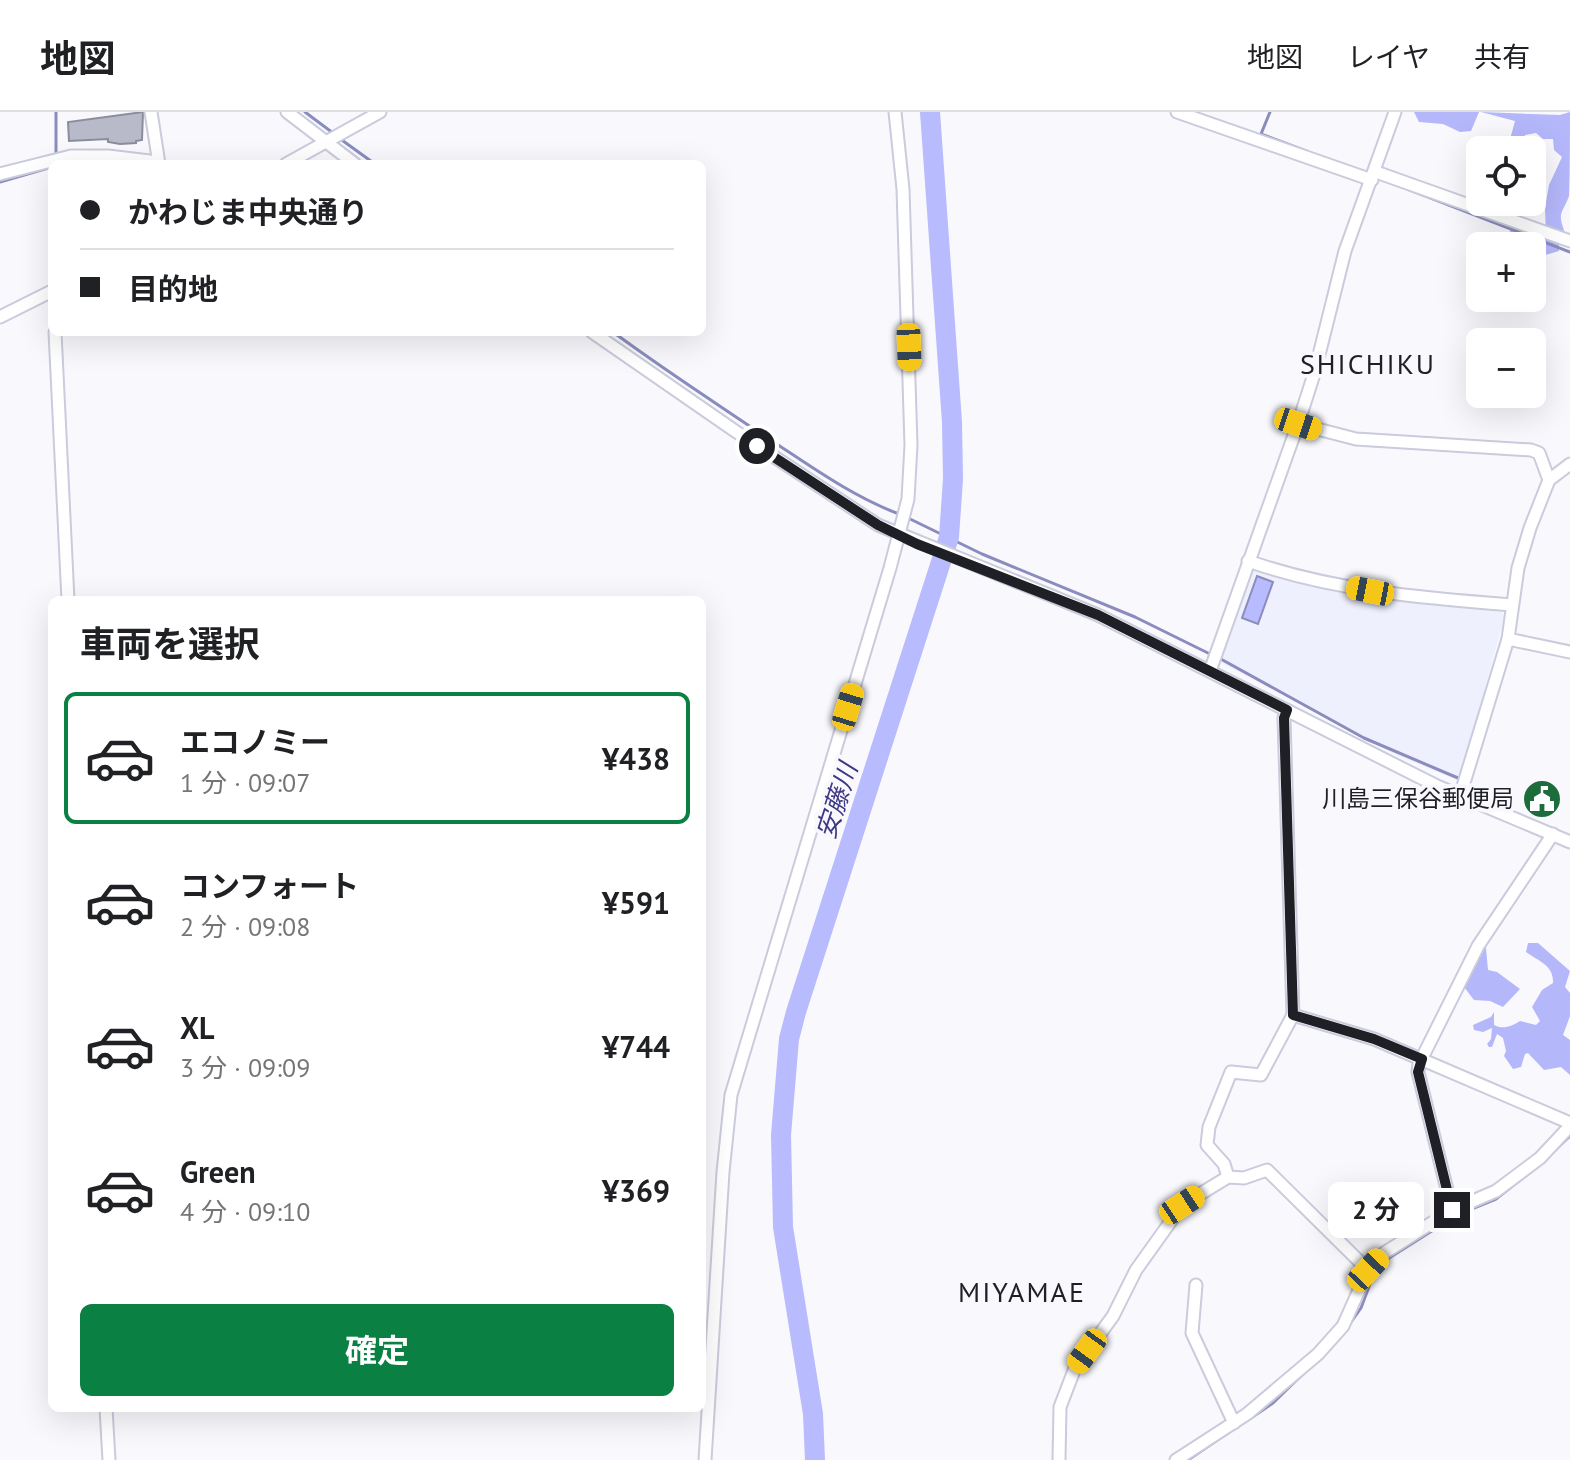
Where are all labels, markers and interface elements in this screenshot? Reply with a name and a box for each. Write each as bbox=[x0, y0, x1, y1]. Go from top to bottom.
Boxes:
text: 地図 bbox=[40, 33, 116, 82]
text: 地図 bbox=[1247, 38, 1303, 75]
text: レイヤ bbox=[1347, 38, 1430, 75]
text: 共有 bbox=[1474, 38, 1530, 75]
map controls bbox=[1466, 136, 1546, 408]
button: locate bbox=[1466, 136, 1546, 216]
text: かわじま中央通り bbox=[128, 192, 368, 231]
button: + bbox=[1466, 232, 1546, 312]
text: 目的地 bbox=[128, 269, 218, 308]
car bbox=[896, 323, 922, 371]
button: − bbox=[1466, 328, 1546, 408]
district label: SHICHIKU bbox=[1300, 345, 1436, 382]
car bbox=[1271, 405, 1325, 443]
route start bbox=[739, 428, 775, 464]
car bbox=[1344, 575, 1396, 607]
text: 車両を選択 bbox=[80, 620, 260, 667]
car bbox=[830, 681, 866, 733]
icon: car bbox=[84, 722, 156, 794]
text: エコノミー bbox=[180, 722, 330, 761]
text: ¥438 bbox=[602, 739, 670, 778]
water label: 安藤川 bbox=[809, 756, 865, 843]
text: 1 分 · 09:07 bbox=[180, 766, 310, 799]
public building icon: 川島三保谷郵便局 bbox=[1521, 778, 1563, 820]
place label: 川島三保谷郵便局 bbox=[1322, 783, 1514, 814]
icon: car bbox=[84, 866, 156, 938]
text: コンフォート bbox=[180, 866, 359, 905]
text: ¥591 bbox=[602, 883, 670, 922]
text: 2 分 · 09:08 bbox=[180, 910, 310, 943]
text: XL bbox=[180, 1008, 214, 1047]
icon: car bbox=[84, 1010, 156, 1082]
text: ¥744 bbox=[602, 1027, 670, 1066]
text: 3 分 · 09:09 bbox=[180, 1051, 310, 1084]
text: Green bbox=[180, 1152, 255, 1191]
icon: car bbox=[84, 1154, 156, 1226]
text: ¥369 bbox=[602, 1171, 670, 1210]
car bbox=[1155, 1182, 1209, 1228]
callout: 2 分 bbox=[1328, 1182, 1424, 1238]
route end bbox=[1434, 1192, 1470, 1228]
text: 2 分 bbox=[1352, 1193, 1400, 1226]
text: 4 分 · 09:10 bbox=[180, 1195, 310, 1228]
car bbox=[1343, 1244, 1393, 1296]
district label: MIYAMAE bbox=[958, 1273, 1086, 1310]
button: 確定 bbox=[80, 1304, 674, 1396]
car bbox=[1063, 1325, 1111, 1377]

